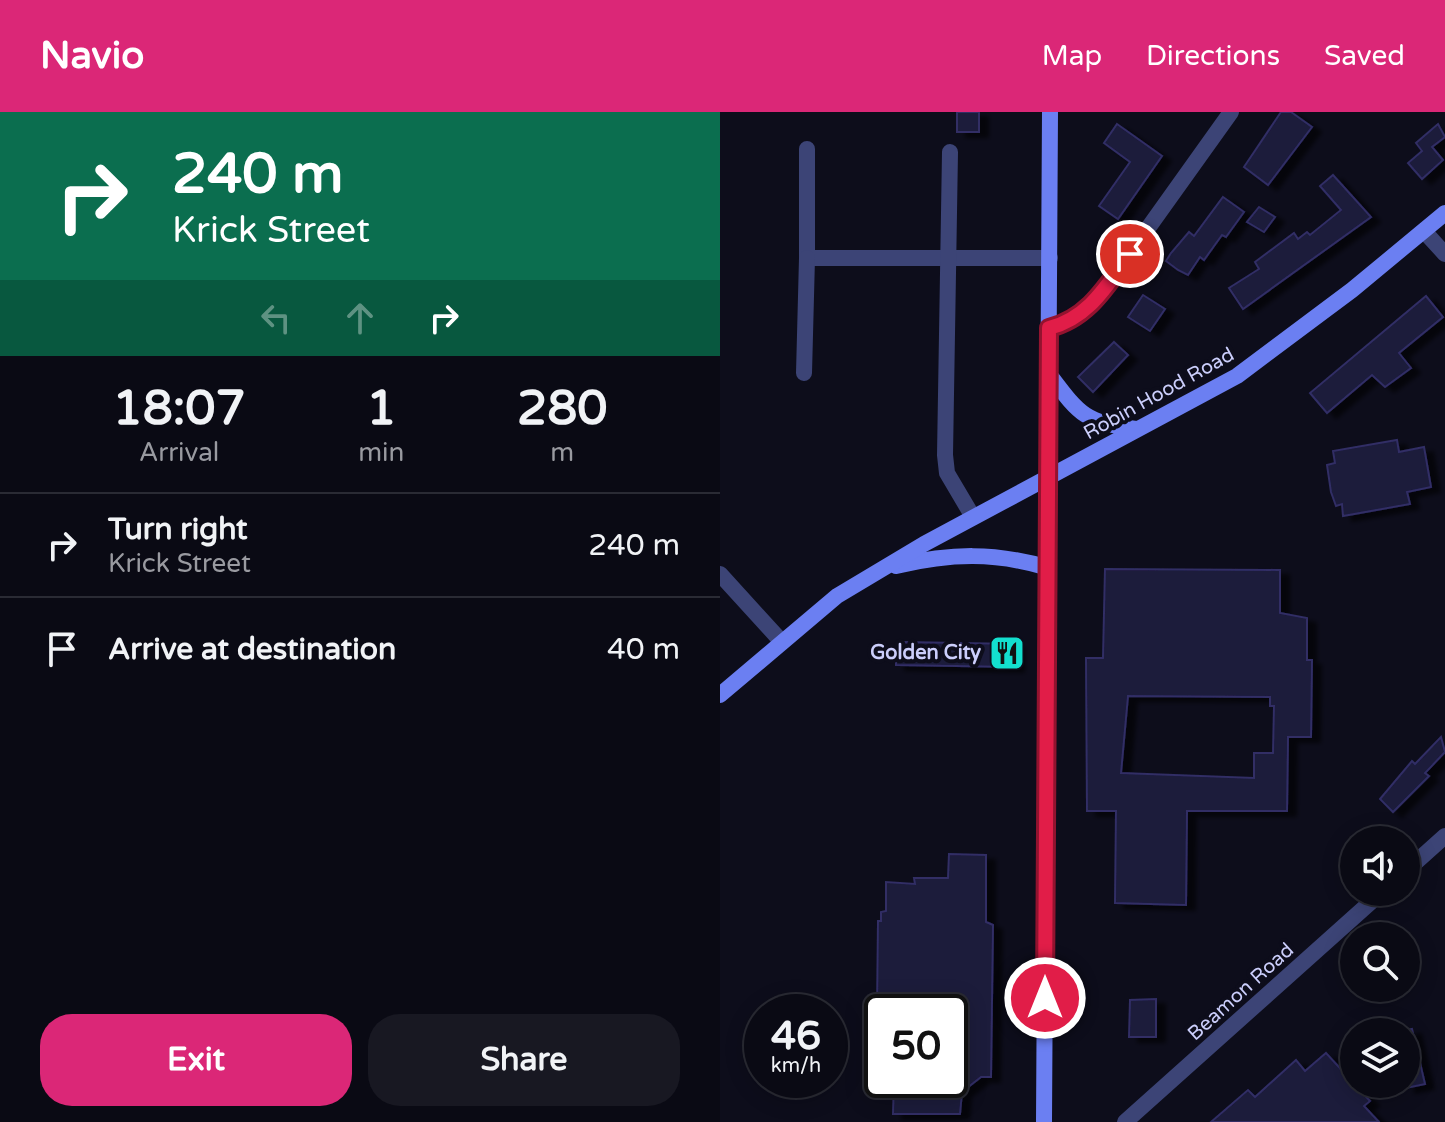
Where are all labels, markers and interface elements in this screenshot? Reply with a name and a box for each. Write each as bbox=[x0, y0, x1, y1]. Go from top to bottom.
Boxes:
text: Navio bbox=[40, 33, 144, 79]
text: Map bbox=[1042, 39, 1102, 73]
text: Directions bbox=[1146, 39, 1280, 73]
text: Saved bbox=[1324, 39, 1405, 73]
text: 240 m bbox=[172, 141, 343, 208]
icon: right bbox=[40, 144, 144, 248]
text: Krick Street bbox=[172, 209, 370, 252]
pin bbox=[1096, 220, 1164, 288]
icon: arrive bbox=[1108, 232, 1152, 276]
icon: left bbox=[254, 296, 298, 340]
icon: ahead bbox=[338, 296, 382, 340]
icon: right bbox=[422, 296, 466, 340]
street label: Robin Hood Road bbox=[1079, 343, 1239, 445]
text: 18:07 bbox=[113, 380, 246, 438]
text: 1 bbox=[366, 380, 396, 438]
text: 280 bbox=[517, 380, 607, 438]
text: Arrival bbox=[139, 437, 219, 468]
text: min bbox=[358, 437, 404, 468]
text: m bbox=[550, 437, 574, 468]
text: Turn right bbox=[108, 511, 248, 548]
icon: right bbox=[40, 523, 84, 567]
text: 240 m bbox=[588, 527, 680, 564]
text: Krick Street bbox=[108, 548, 251, 579]
icon: arrive bbox=[40, 627, 84, 671]
text: Arrive at destination bbox=[108, 631, 396, 668]
text: 40 m bbox=[607, 631, 680, 668]
restaurant icon: Golden City bbox=[988, 634, 1026, 672]
place label: Golden City bbox=[870, 641, 981, 665]
map controls bbox=[1340, 826, 1420, 1098]
button: sound bbox=[1340, 826, 1420, 906]
button: search bbox=[1340, 922, 1420, 1002]
street label: Beamon Road bbox=[1183, 938, 1299, 1046]
position arrow bbox=[1003, 956, 1087, 1040]
speed limit sign: 50 bbox=[864, 994, 968, 1098]
text: 46 bbox=[771, 1012, 821, 1060]
button: Exit bbox=[40, 1014, 352, 1106]
button: Share bbox=[368, 1014, 680, 1106]
button: layers bbox=[1340, 1018, 1420, 1098]
text: km/h bbox=[771, 1054, 821, 1078]

